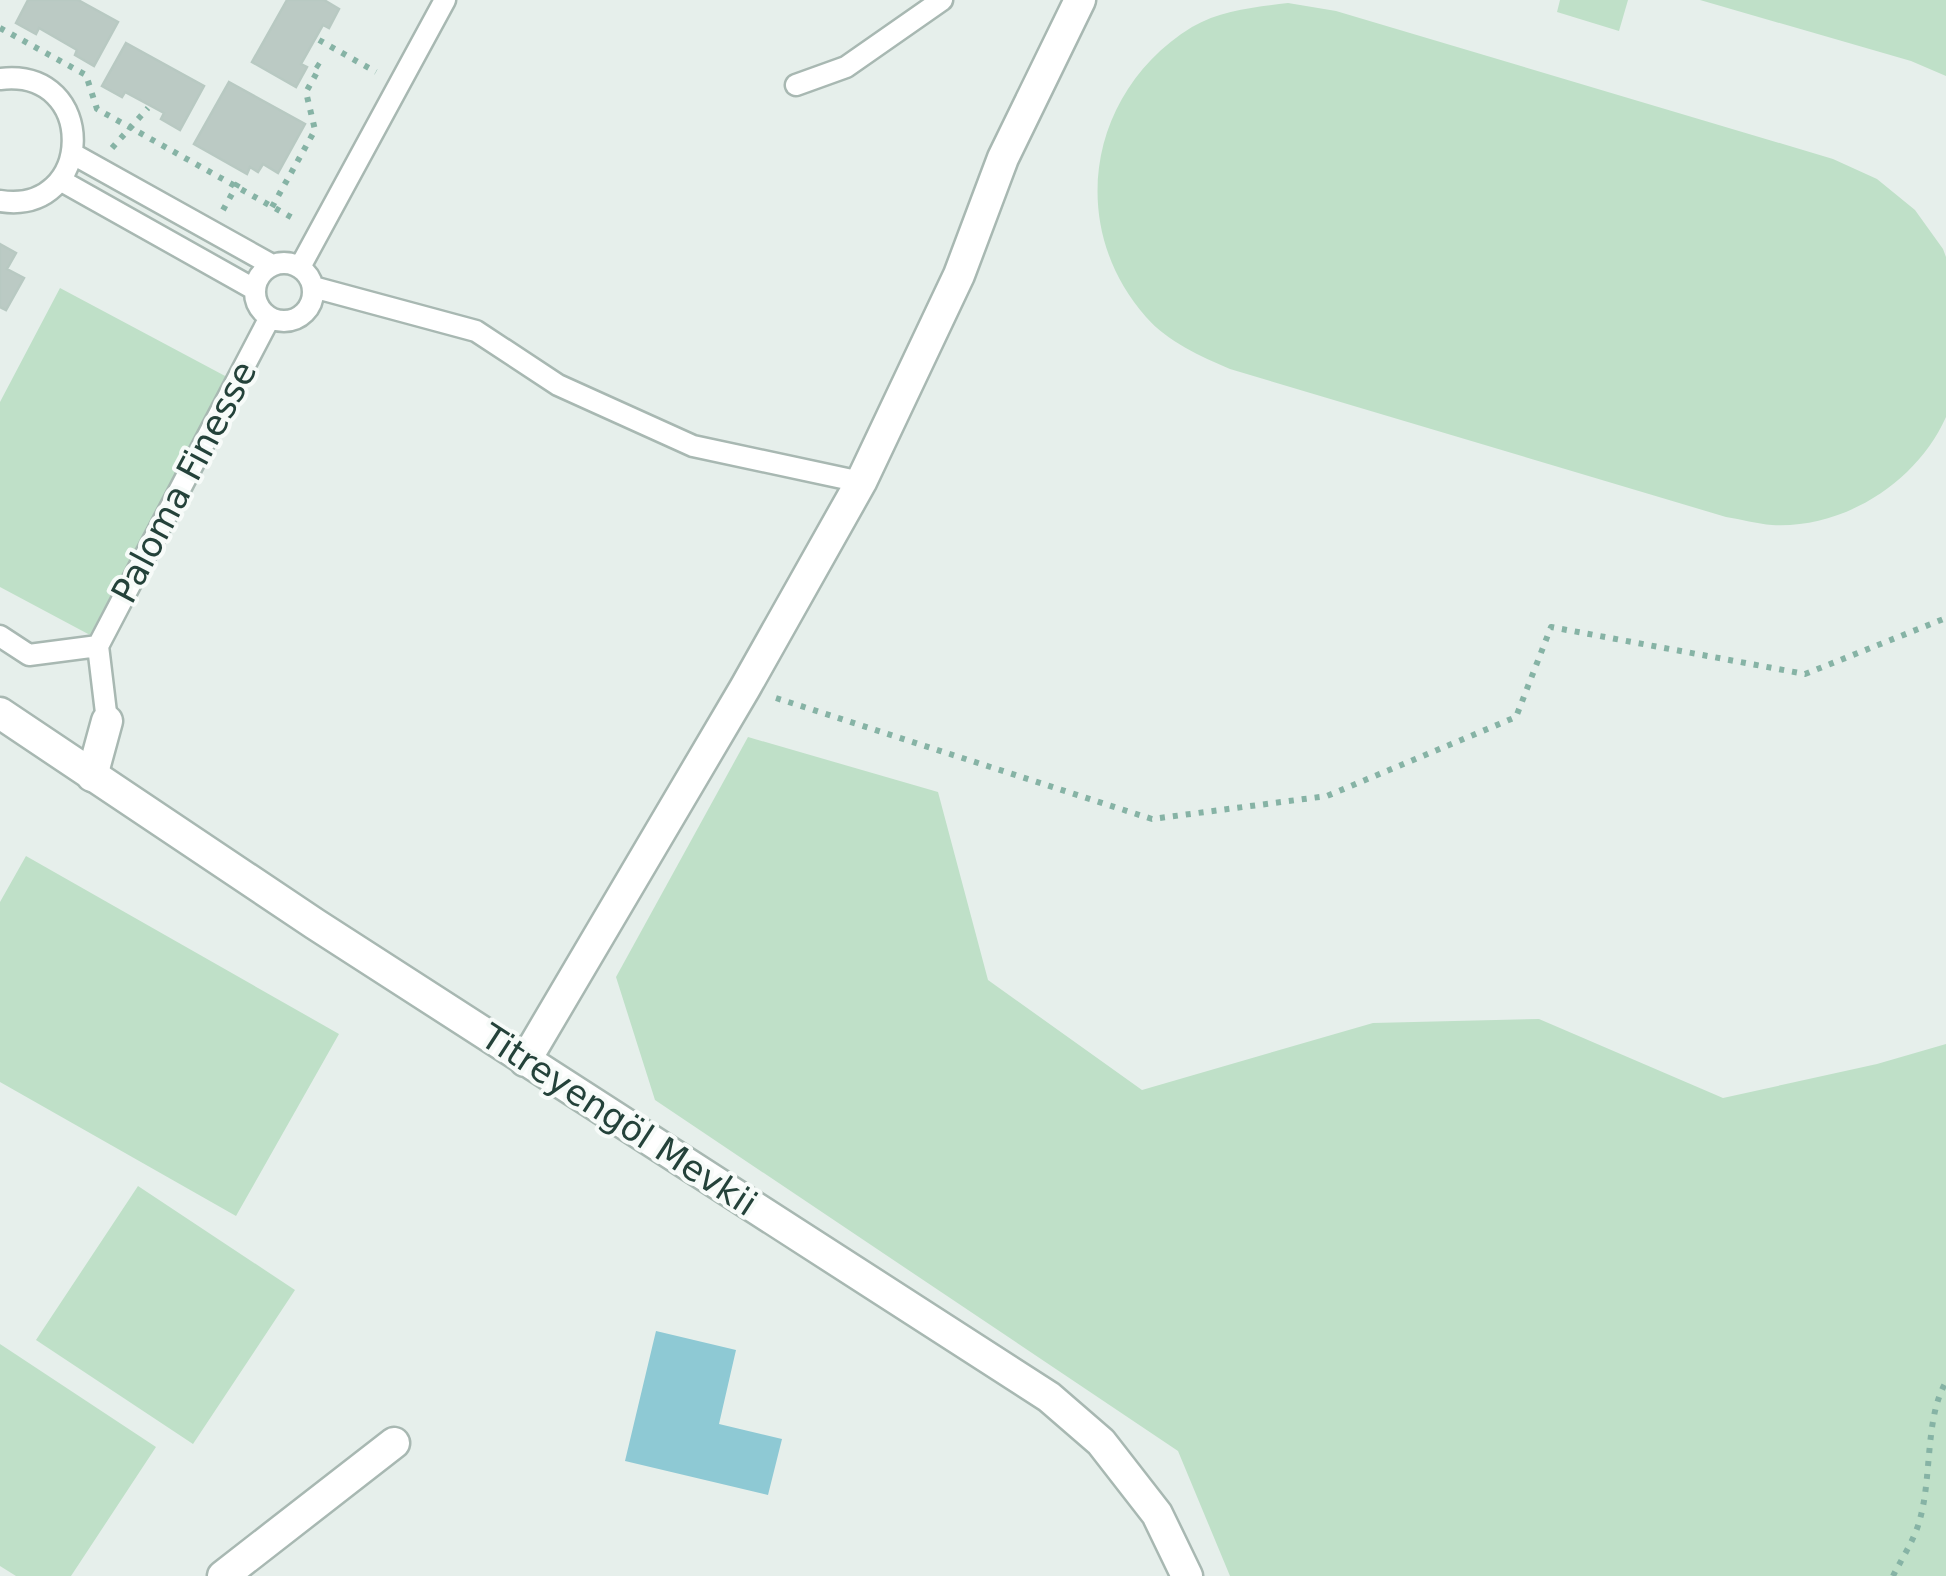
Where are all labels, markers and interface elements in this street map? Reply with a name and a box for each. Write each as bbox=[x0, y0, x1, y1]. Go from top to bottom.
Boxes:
street label: Paloma Finesse bbox=[103, 354, 265, 610]
street label: Titreyengöl Mevkii bbox=[473, 1016, 764, 1224]

